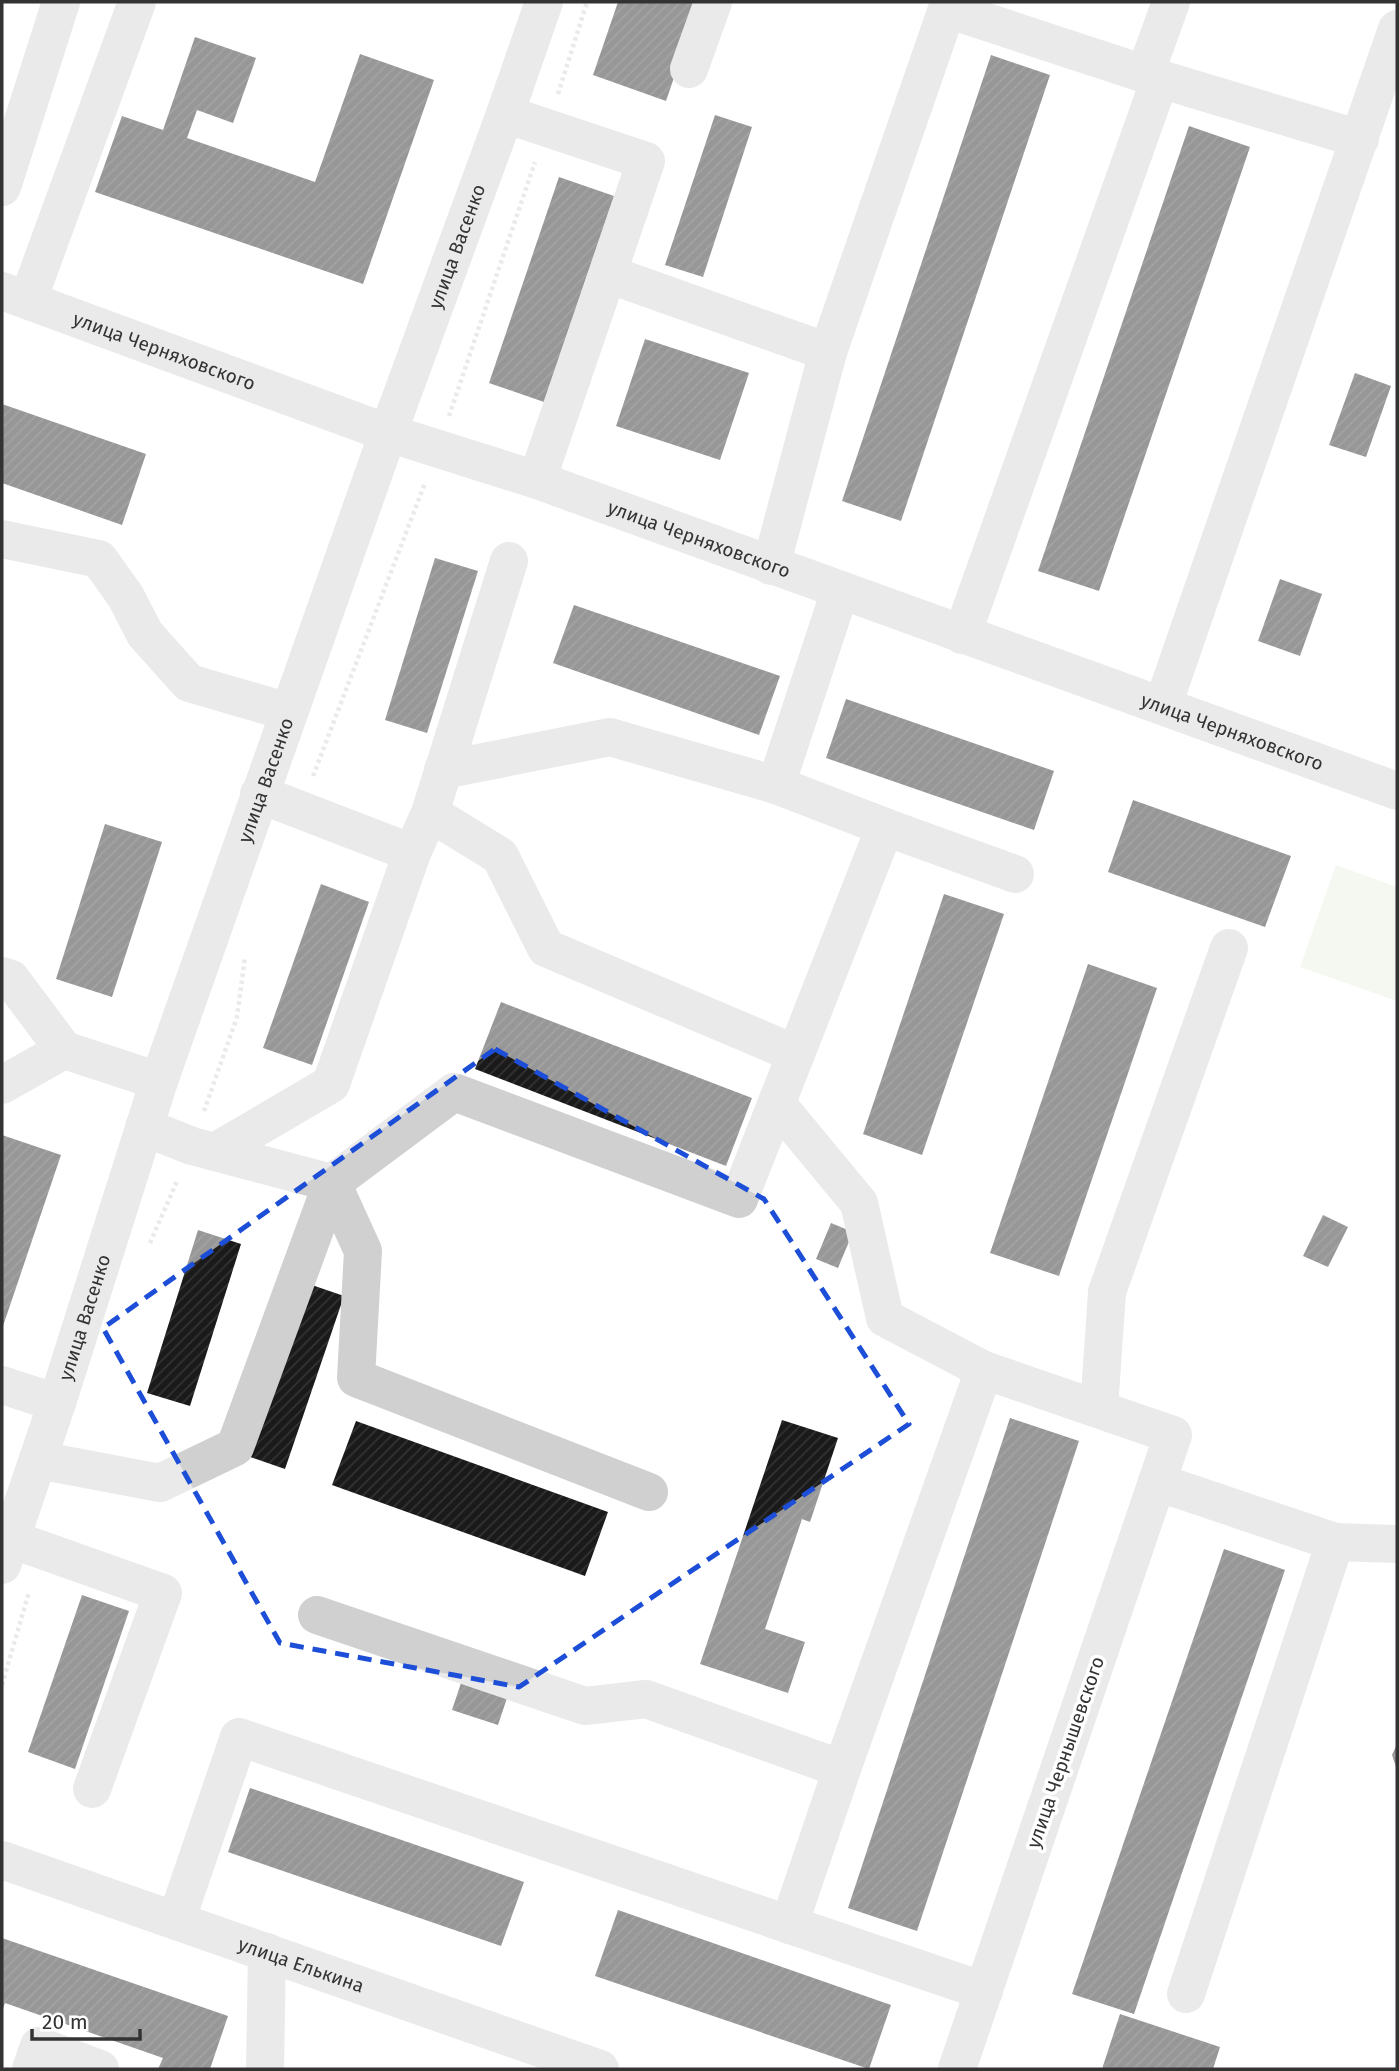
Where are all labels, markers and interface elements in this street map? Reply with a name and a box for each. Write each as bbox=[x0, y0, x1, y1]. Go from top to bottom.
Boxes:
street label: улица Васенко bbox=[424, 181, 490, 312]
street label: улица Черняховского bbox=[70, 307, 259, 395]
street label: улица Черняховского bbox=[605, 496, 793, 583]
street label: улица Черняховского bbox=[1138, 688, 1327, 776]
street label: улица Васенко bbox=[233, 715, 298, 846]
street label: улица Васенко bbox=[54, 1251, 115, 1383]
street label: улица Чернышевского bbox=[1022, 1653, 1109, 1851]
street label: улица Елькина bbox=[235, 1932, 367, 1998]
scale bar bbox=[32, 1997, 140, 2041]
text: 20 m bbox=[42, 2009, 88, 2035]

